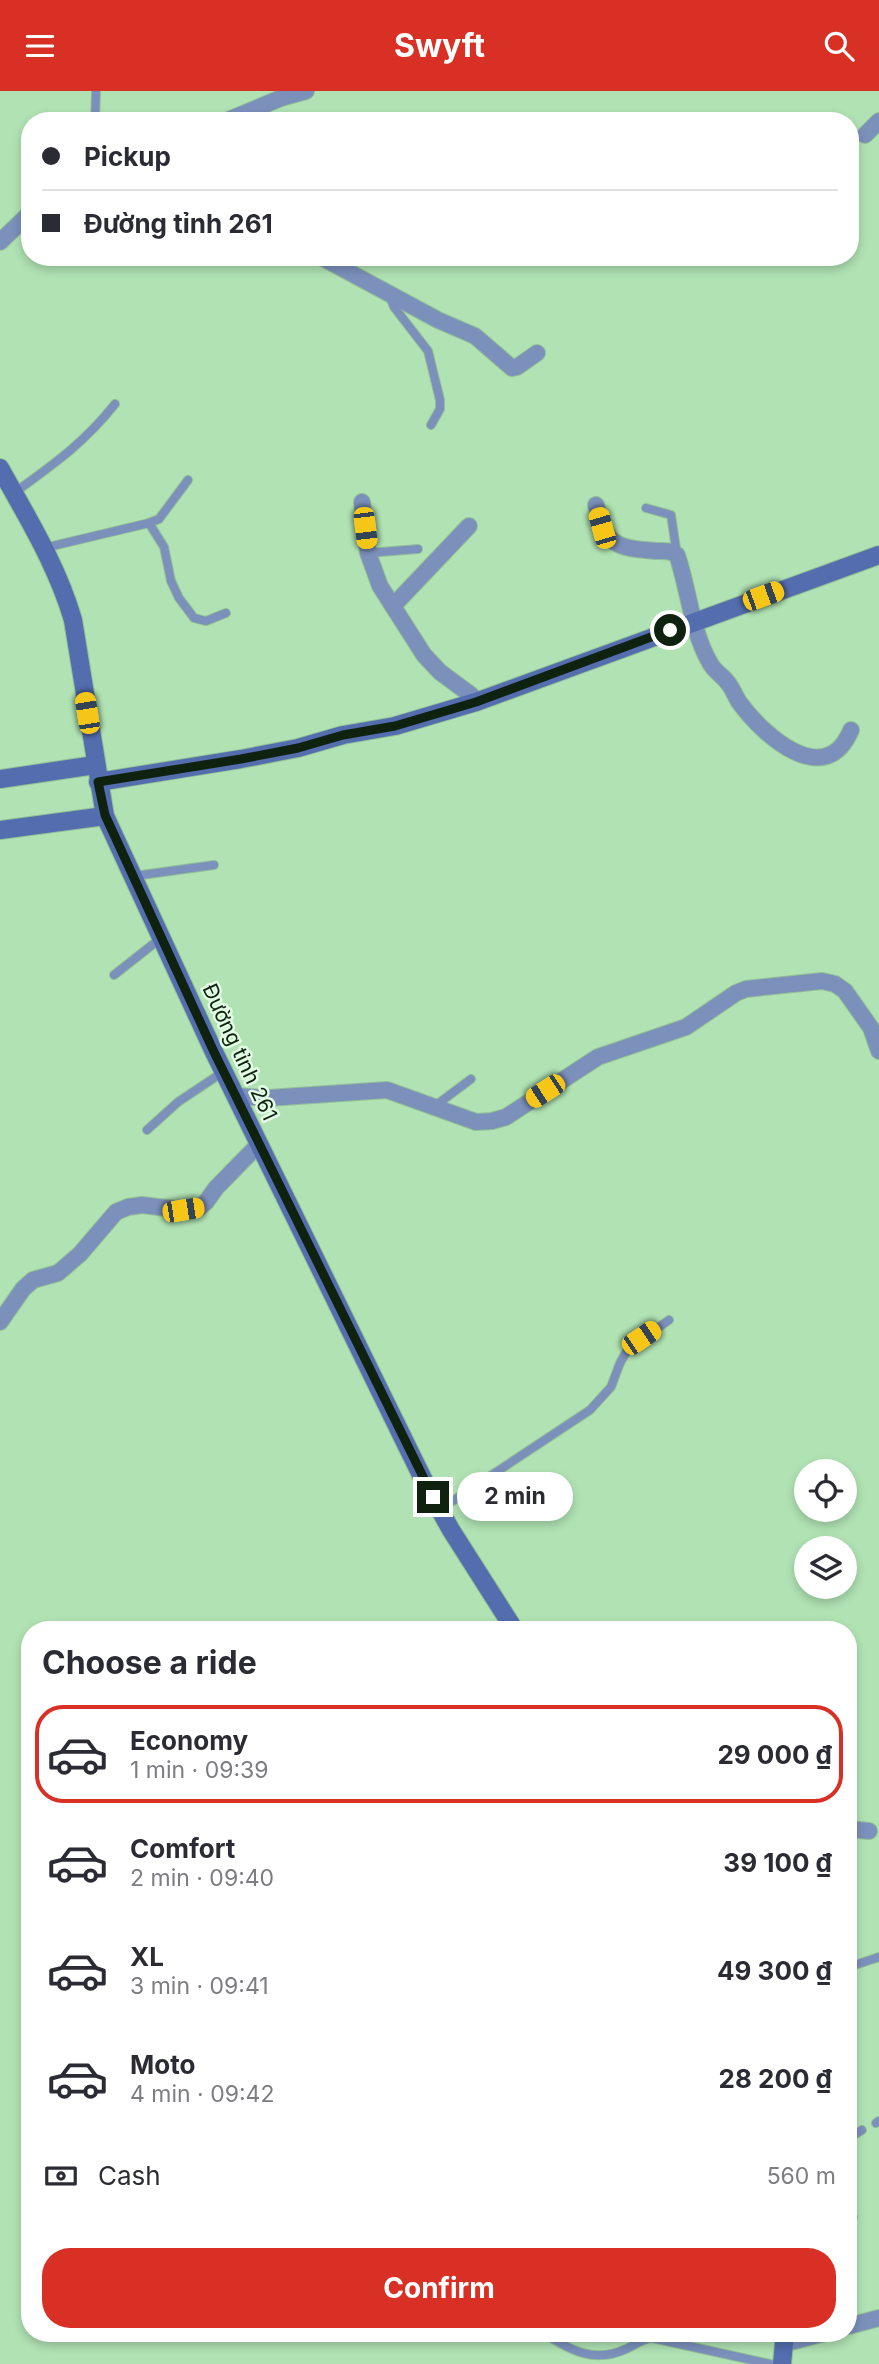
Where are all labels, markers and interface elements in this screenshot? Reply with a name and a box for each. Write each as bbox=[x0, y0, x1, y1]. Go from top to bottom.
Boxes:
text: Swyft bbox=[394, 26, 485, 65]
icon: menu bbox=[21, 27, 59, 65]
icon: search bbox=[820, 27, 858, 65]
text: Pickup bbox=[84, 141, 171, 172]
text: Đường tỉnh 261 bbox=[84, 208, 273, 239]
car bbox=[587, 505, 618, 551]
car bbox=[353, 506, 378, 550]
car bbox=[740, 579, 787, 613]
route start bbox=[654, 614, 686, 646]
car bbox=[74, 691, 101, 735]
street label: Đường tỉnh 261 bbox=[197, 980, 283, 1124]
car bbox=[522, 1071, 569, 1111]
car bbox=[161, 1196, 206, 1224]
car bbox=[618, 1318, 665, 1358]
map controls bbox=[794, 1459, 857, 1599]
button: locate bbox=[794, 1459, 857, 1522]
callout: 2 min bbox=[458, 1473, 573, 1521]
route end bbox=[417, 1481, 449, 1513]
text: 2 min bbox=[484, 1482, 546, 1510]
button: layers bbox=[794, 1536, 857, 1599]
text: Choose a ride bbox=[42, 1643, 257, 1682]
icon: car bbox=[46, 1723, 109, 1786]
text: Economy bbox=[130, 1725, 248, 1756]
text: 29 000 ₫ bbox=[717, 1739, 832, 1770]
text: 1 min · 09:39 bbox=[130, 1756, 269, 1784]
icon: car bbox=[46, 1831, 109, 1894]
text: Comfort bbox=[130, 1833, 235, 1864]
text: 39 100 ₫ bbox=[723, 1847, 832, 1878]
text: 2 min · 09:40 bbox=[130, 1864, 274, 1892]
icon: car bbox=[46, 1939, 109, 2002]
text: XL bbox=[130, 1941, 164, 1972]
text: 49 300 ₫ bbox=[717, 1955, 832, 1986]
text: 3 min · 09:41 bbox=[130, 1972, 269, 2000]
icon: car bbox=[46, 2047, 109, 2110]
text: Moto bbox=[130, 2049, 195, 2080]
text: 28 200 ₫ bbox=[719, 2063, 832, 2094]
text: 4 min · 09:42 bbox=[130, 2080, 274, 2108]
icon: cash bbox=[42, 2157, 80, 2195]
text: Cash bbox=[98, 2160, 161, 2191]
text: 560 m bbox=[767, 2162, 836, 2190]
button: Confirm bbox=[42, 2248, 836, 2328]

